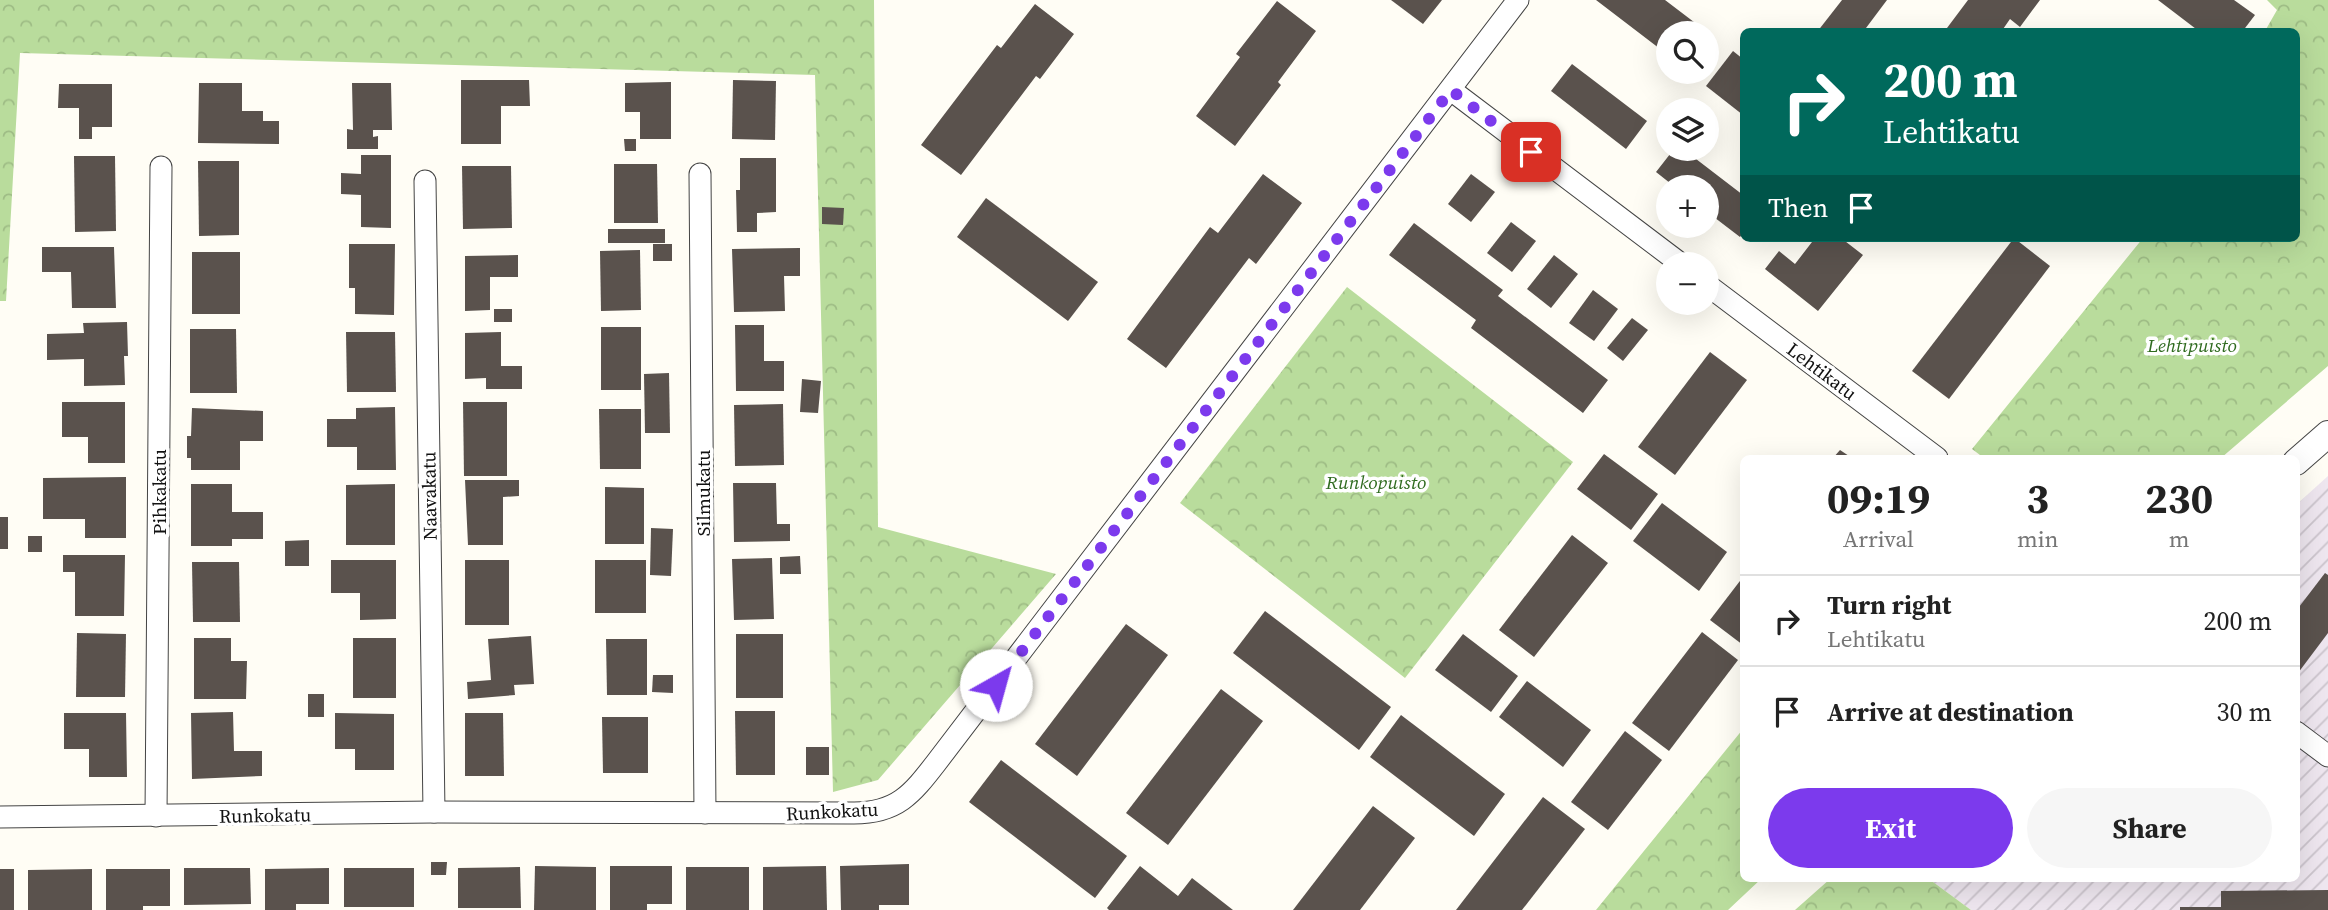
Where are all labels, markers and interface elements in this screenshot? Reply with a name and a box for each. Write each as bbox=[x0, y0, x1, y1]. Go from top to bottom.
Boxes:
map controls bbox=[1656, 21, 1719, 315]
button: search bbox=[1656, 21, 1719, 84]
text: 200 m bbox=[1883, 46, 2018, 113]
icon: right bbox=[1768, 56, 1859, 147]
button: layers bbox=[1656, 98, 1719, 161]
text: Lehtikatu bbox=[1883, 110, 2020, 154]
pin bbox=[1501, 122, 1561, 182]
icon: arrive bbox=[1512, 133, 1550, 171]
button: + bbox=[1656, 175, 1719, 238]
icon: arrive bbox=[1842, 189, 1880, 227]
text: Then bbox=[1768, 190, 1828, 226]
button: − bbox=[1656, 252, 1719, 315]
park label: Lehtipuisto bbox=[2146, 332, 2237, 358]
street label: Lehtikatu bbox=[1782, 336, 1862, 406]
street label: Pihkakatu bbox=[146, 449, 172, 535]
street label: Silmukatu bbox=[690, 450, 716, 536]
street label: Naavakatu bbox=[415, 451, 443, 541]
park label: Runkopuisto bbox=[1325, 469, 1426, 495]
text: 09:19 bbox=[1827, 469, 1930, 527]
text: 3 bbox=[2026, 469, 2049, 527]
text: 230 bbox=[2145, 469, 2213, 527]
text: Arrival bbox=[1843, 523, 1914, 555]
text: min bbox=[2017, 523, 2058, 555]
text: m bbox=[2169, 523, 2190, 555]
text: Turn right bbox=[1827, 587, 1951, 623]
icon: right bbox=[1768, 602, 1806, 640]
text: 200 m bbox=[2204, 603, 2272, 639]
text: Lehtikatu bbox=[1827, 623, 1925, 655]
position arrow bbox=[959, 648, 1033, 722]
icon: arrive bbox=[1768, 693, 1806, 731]
text: Arrive at destination bbox=[1827, 694, 2074, 730]
text: 30 m bbox=[2217, 694, 2272, 730]
button: Exit bbox=[1768, 788, 2013, 868]
button: Share bbox=[2027, 788, 2272, 868]
street label: Runkokatu bbox=[785, 796, 879, 826]
street label: Runkokatu bbox=[219, 801, 311, 829]

